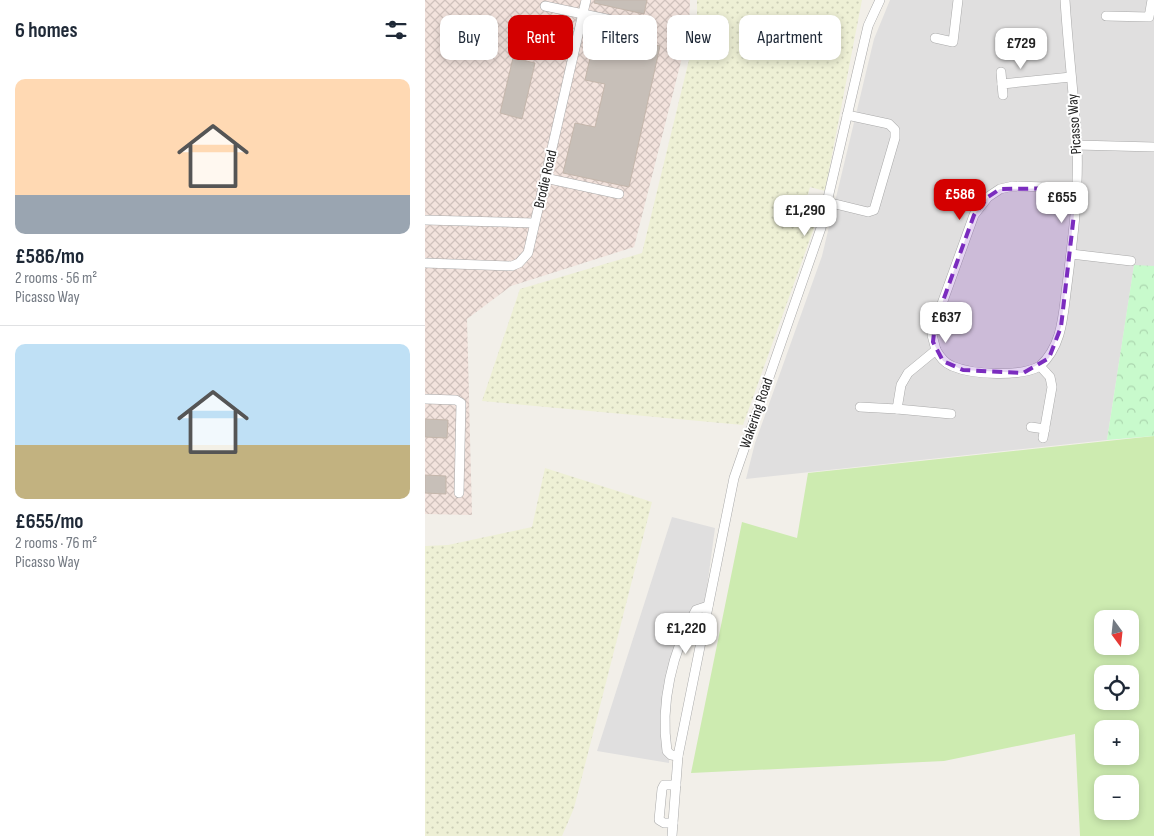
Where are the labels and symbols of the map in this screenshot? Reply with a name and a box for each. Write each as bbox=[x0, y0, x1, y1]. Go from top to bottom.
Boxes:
pin: £729 bbox=[991, 28, 1051, 70]
street label: Picasso Way bbox=[1063, 93, 1086, 155]
street label: Brodie Road bbox=[530, 148, 561, 210]
pin: £586 bbox=[930, 178, 990, 221]
pin: £655 bbox=[1032, 182, 1092, 224]
pin: £1,290 bbox=[764, 194, 846, 237]
pin: £637 bbox=[916, 302, 976, 344]
street label: Wakering Road bbox=[736, 375, 777, 451]
north arrow bbox=[1094, 610, 1139, 655]
pin: £1,220 bbox=[645, 612, 727, 655]

